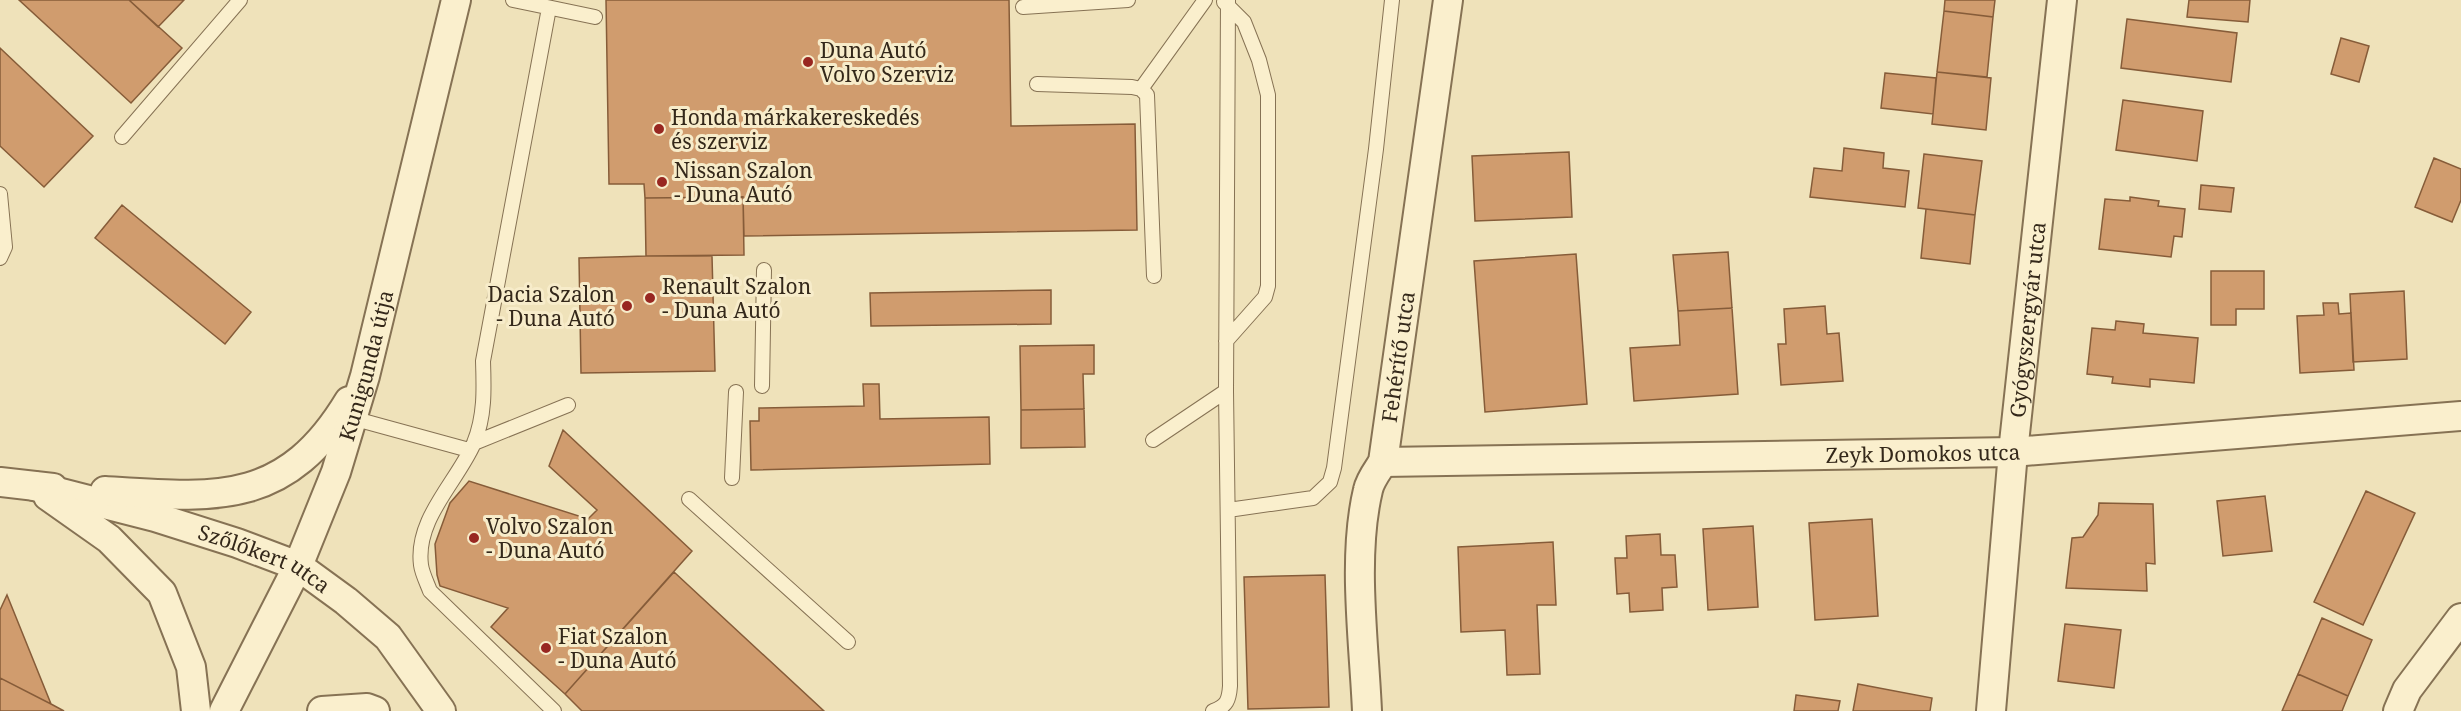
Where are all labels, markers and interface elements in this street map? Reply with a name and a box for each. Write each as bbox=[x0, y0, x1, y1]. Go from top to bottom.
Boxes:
place label: Duna Autó Volvo Szerviz bbox=[820, 36, 954, 88]
marker: Duna Autó Volvo Szerviz bbox=[801, 55, 815, 69]
place label: Honda márkakereskedés és szerviz bbox=[671, 103, 920, 155]
marker: Honda márkakereskedés és szerviz bbox=[652, 122, 666, 136]
place label: Nissan Szalon - Duna Autó bbox=[674, 156, 813, 208]
marker: Nissan Szalon - Duna Autó bbox=[655, 175, 669, 189]
street label: Gyógyszergyár utca bbox=[2003, 220, 2052, 419]
place label: Renault Szalon - Duna Autó bbox=[662, 272, 811, 324]
place label: Dacia Szalon - Duna Autó bbox=[487, 280, 615, 332]
street label: Kunigunda útja bbox=[332, 287, 399, 444]
street label: Fehérítő utca bbox=[1375, 289, 1421, 424]
marker: Renault Szalon - Duna Autó bbox=[643, 291, 657, 305]
marker: Dacia Szalon - Duna Autó bbox=[620, 299, 634, 313]
street label: Zeyk Domokos utca bbox=[1825, 437, 2021, 469]
place label: Volvo Szalon - Duna Autó bbox=[486, 512, 613, 564]
street label: Szőlőkert utca bbox=[195, 518, 336, 599]
marker: Volvo Szalon - Duna Autó bbox=[467, 531, 481, 545]
place label: Fiat Szalon - Duna Autó bbox=[558, 622, 677, 674]
marker: Fiat Szalon - Duna Autó bbox=[539, 641, 553, 655]

